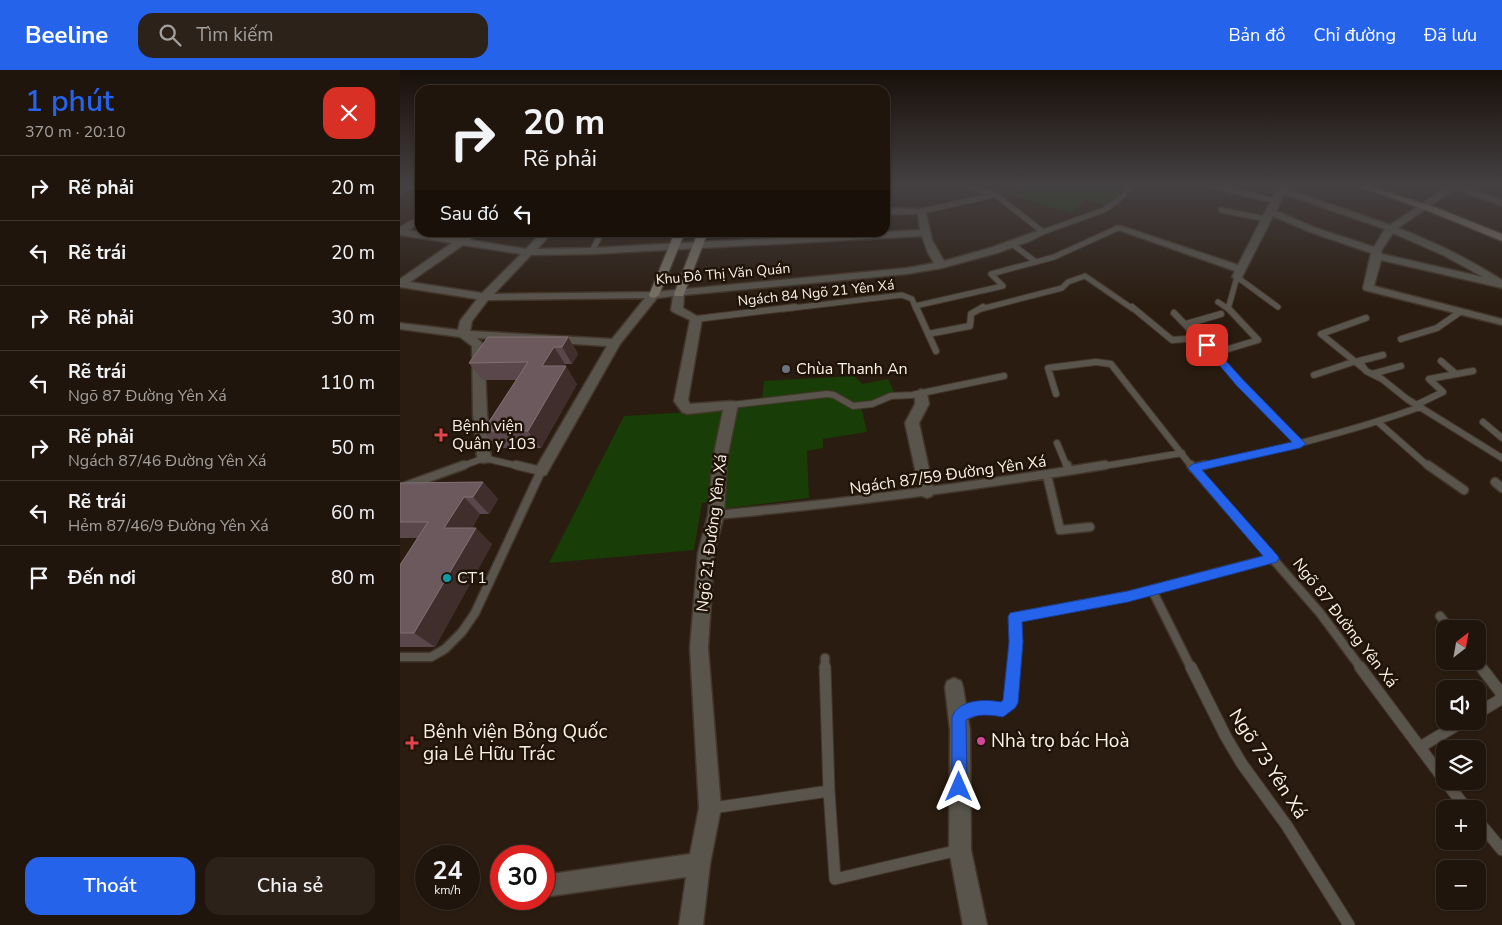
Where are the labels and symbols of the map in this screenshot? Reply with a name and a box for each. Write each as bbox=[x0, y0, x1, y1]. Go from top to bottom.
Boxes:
street label: Khu Đô Thị Văn Quán bbox=[655, 259, 791, 289]
street label: Ngách 84 Ngõ 21 Yên Xá bbox=[737, 275, 895, 311]
pin bbox=[1186, 324, 1228, 366]
place label: Chùa Thanh An bbox=[796, 358, 908, 380]
marker: Chùa Thanh An bbox=[780, 363, 792, 375]
place label: Bệnh viện Quân y 103 bbox=[452, 415, 536, 455]
marker: Bệnh viện Quân y 103 bbox=[434, 428, 448, 442]
street label: Ngách 87/59 Đường Yên Xá bbox=[848, 450, 1048, 500]
street label: Ngõ 21 Đường Yên Xá bbox=[691, 453, 733, 613]
street label: Ngõ 87 Đường Yên Xá bbox=[1287, 554, 1403, 692]
place label: CT1 bbox=[457, 567, 487, 589]
marker: CT1 bbox=[441, 572, 453, 584]
north arrow bbox=[1436, 620, 1486, 670]
street label: Ngõ 73 Yên Xá bbox=[1223, 704, 1313, 824]
place label: Bệnh viện Bỏng Quốc gia Lê Hữu Trác bbox=[423, 719, 607, 767]
place label: Nhà trọ bác Hoà bbox=[991, 728, 1130, 754]
marker: Nhà trọ bác Hoà bbox=[975, 735, 987, 747]
marker: Bệnh viện Bỏng Quốc gia Lê Hữu Trác bbox=[405, 736, 419, 750]
position arrow bbox=[932, 760, 984, 812]
speed limit sign: 30 bbox=[490, 845, 555, 910]

